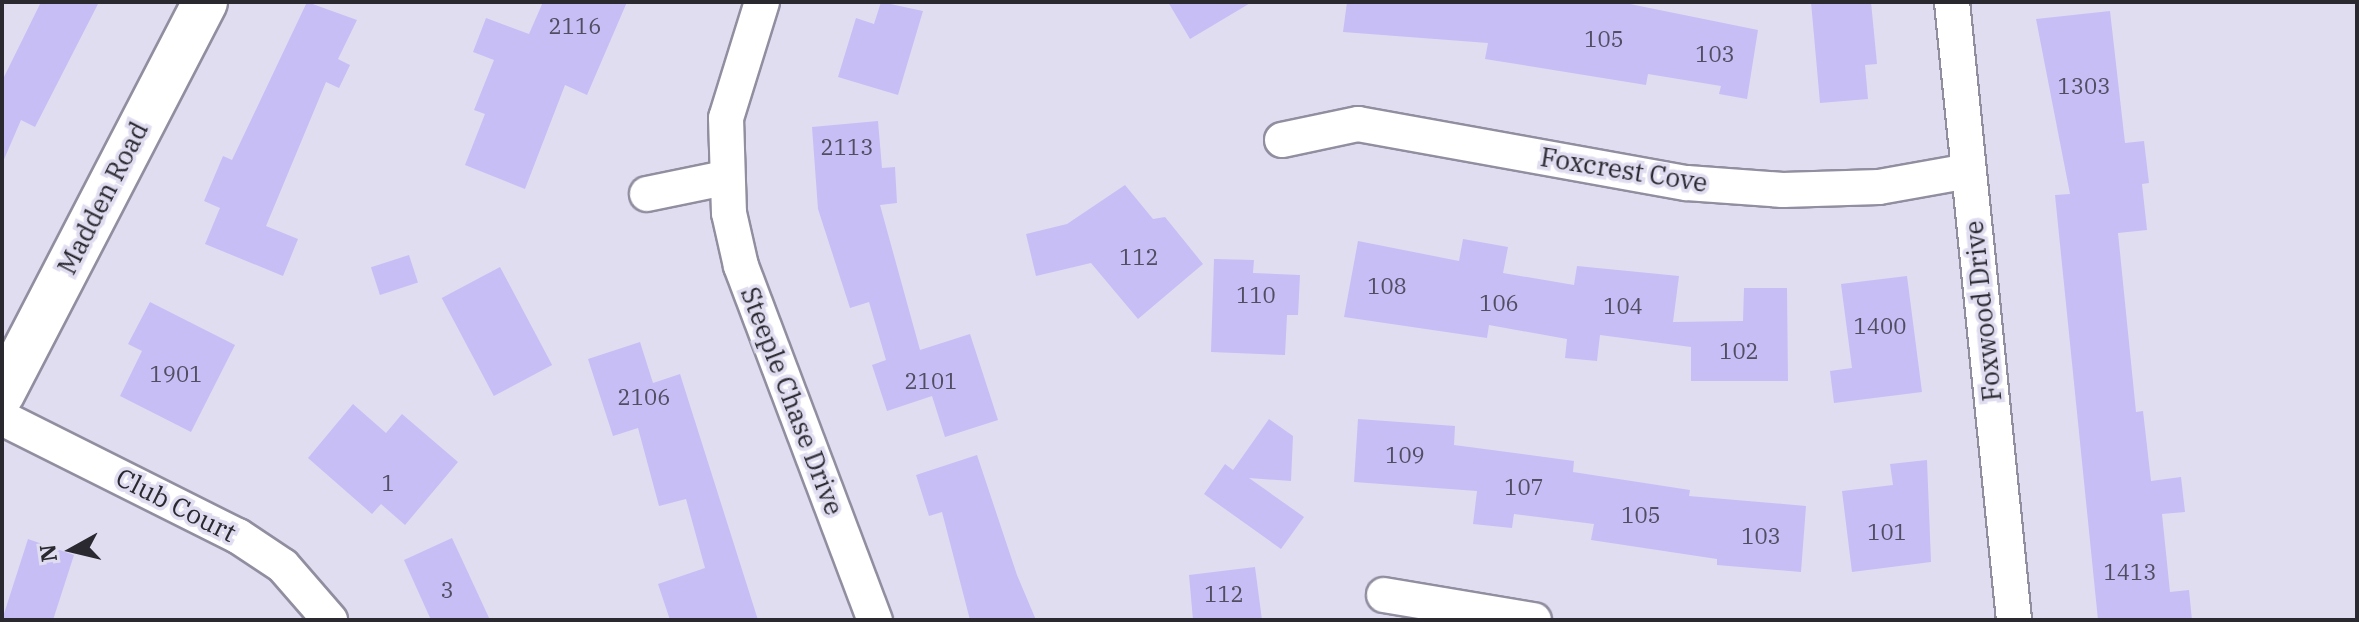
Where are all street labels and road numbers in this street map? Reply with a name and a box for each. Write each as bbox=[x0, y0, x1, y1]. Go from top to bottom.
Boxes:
street label: Madden Road bbox=[51, 116, 155, 280]
street label: Foxcrest Cove bbox=[1538, 141, 1710, 199]
street label: Foxwood Drive bbox=[1958, 219, 2008, 403]
street label: Steeple Chase Drive bbox=[734, 283, 850, 519]
street label: Club Court bbox=[111, 461, 241, 549]

